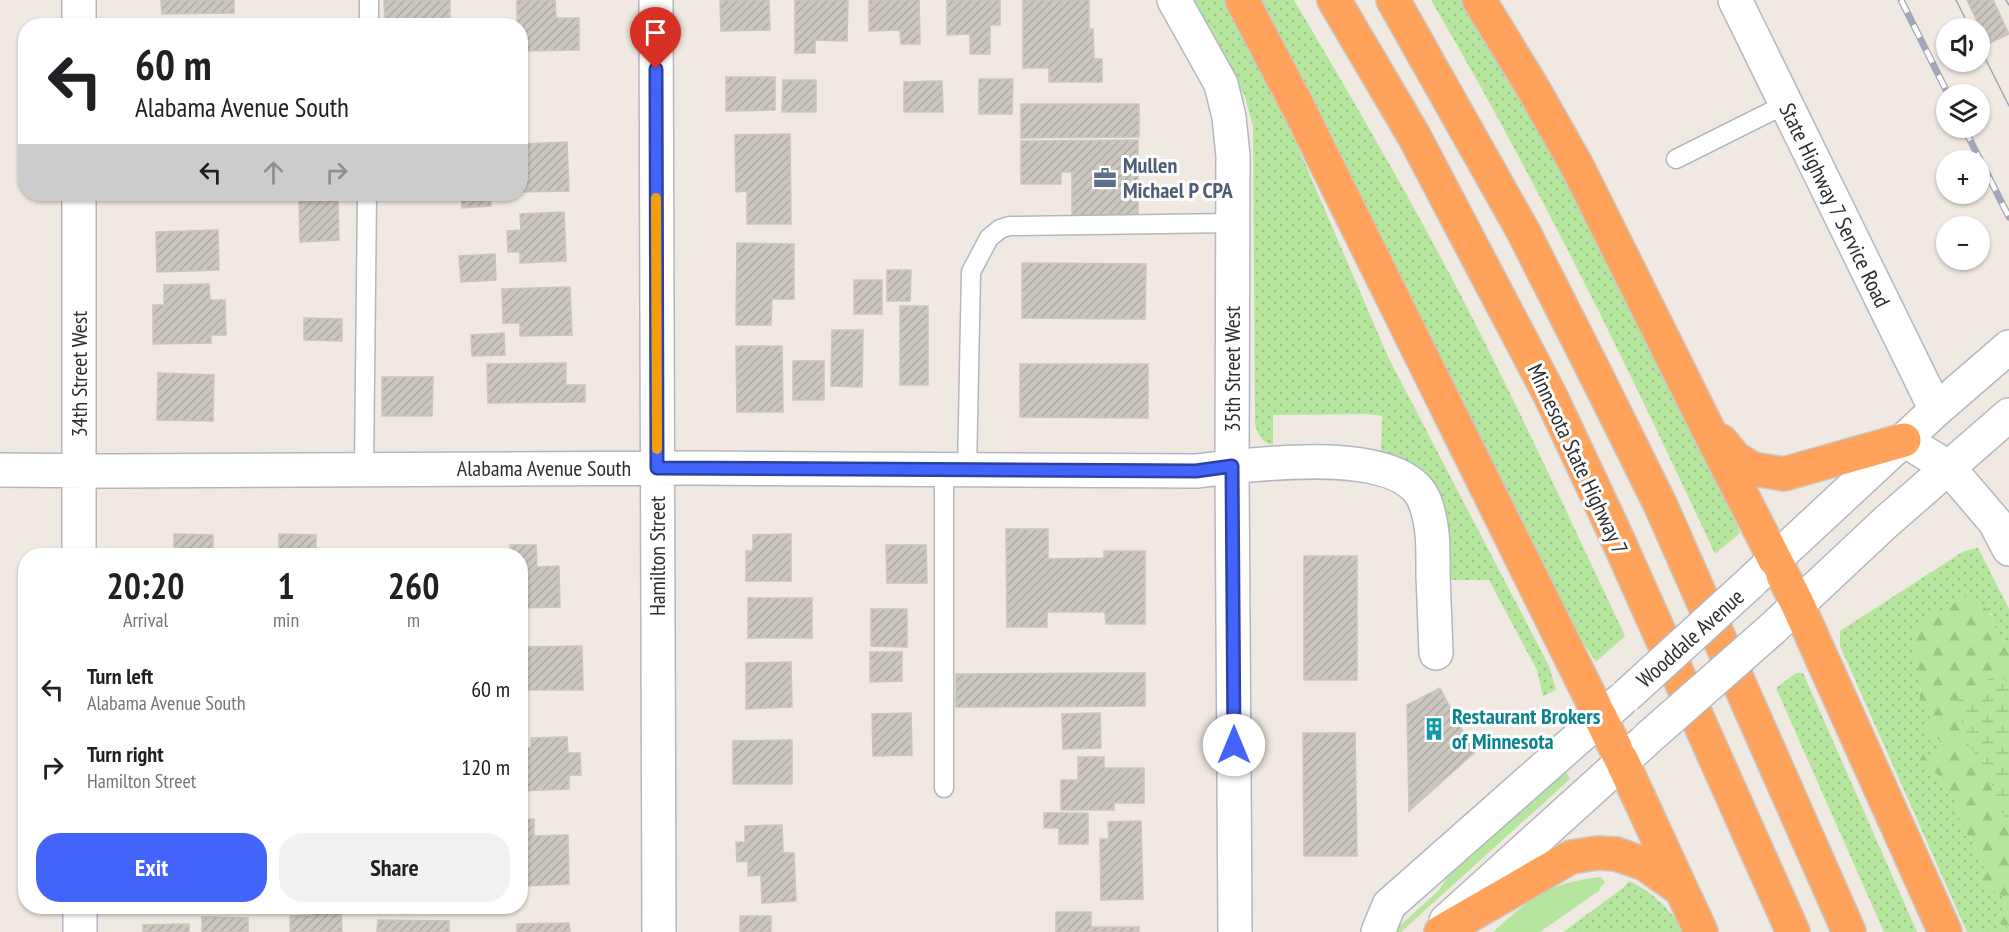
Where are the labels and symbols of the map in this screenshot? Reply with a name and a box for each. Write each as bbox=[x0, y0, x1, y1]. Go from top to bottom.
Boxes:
pin bbox=[630, 7, 681, 69]
street label: State Highway 7 Service Road bbox=[1773, 98, 1897, 312]
place label: Mullen Michael P CPA bbox=[1123, 151, 1234, 204]
office icon: Mullen Michael P CPA bbox=[1092, 165, 1118, 191]
street label: 35th Street West bbox=[1218, 306, 1246, 432]
street label: 34th Street West bbox=[65, 311, 93, 437]
street label: Minnesota State Highway 7 bbox=[1522, 359, 1634, 559]
street label: Alabama Avenue South bbox=[457, 454, 631, 482]
street label: Hamilton Street bbox=[643, 496, 671, 616]
street label: Wooddale Avenue bbox=[1631, 583, 1749, 693]
place label: Restaurant Brokers of Minnesota bbox=[1452, 702, 1601, 755]
position arrow bbox=[1202, 713, 1266, 777]
building icon: Restaurant Brokers of Minnesota bbox=[1421, 716, 1447, 742]

